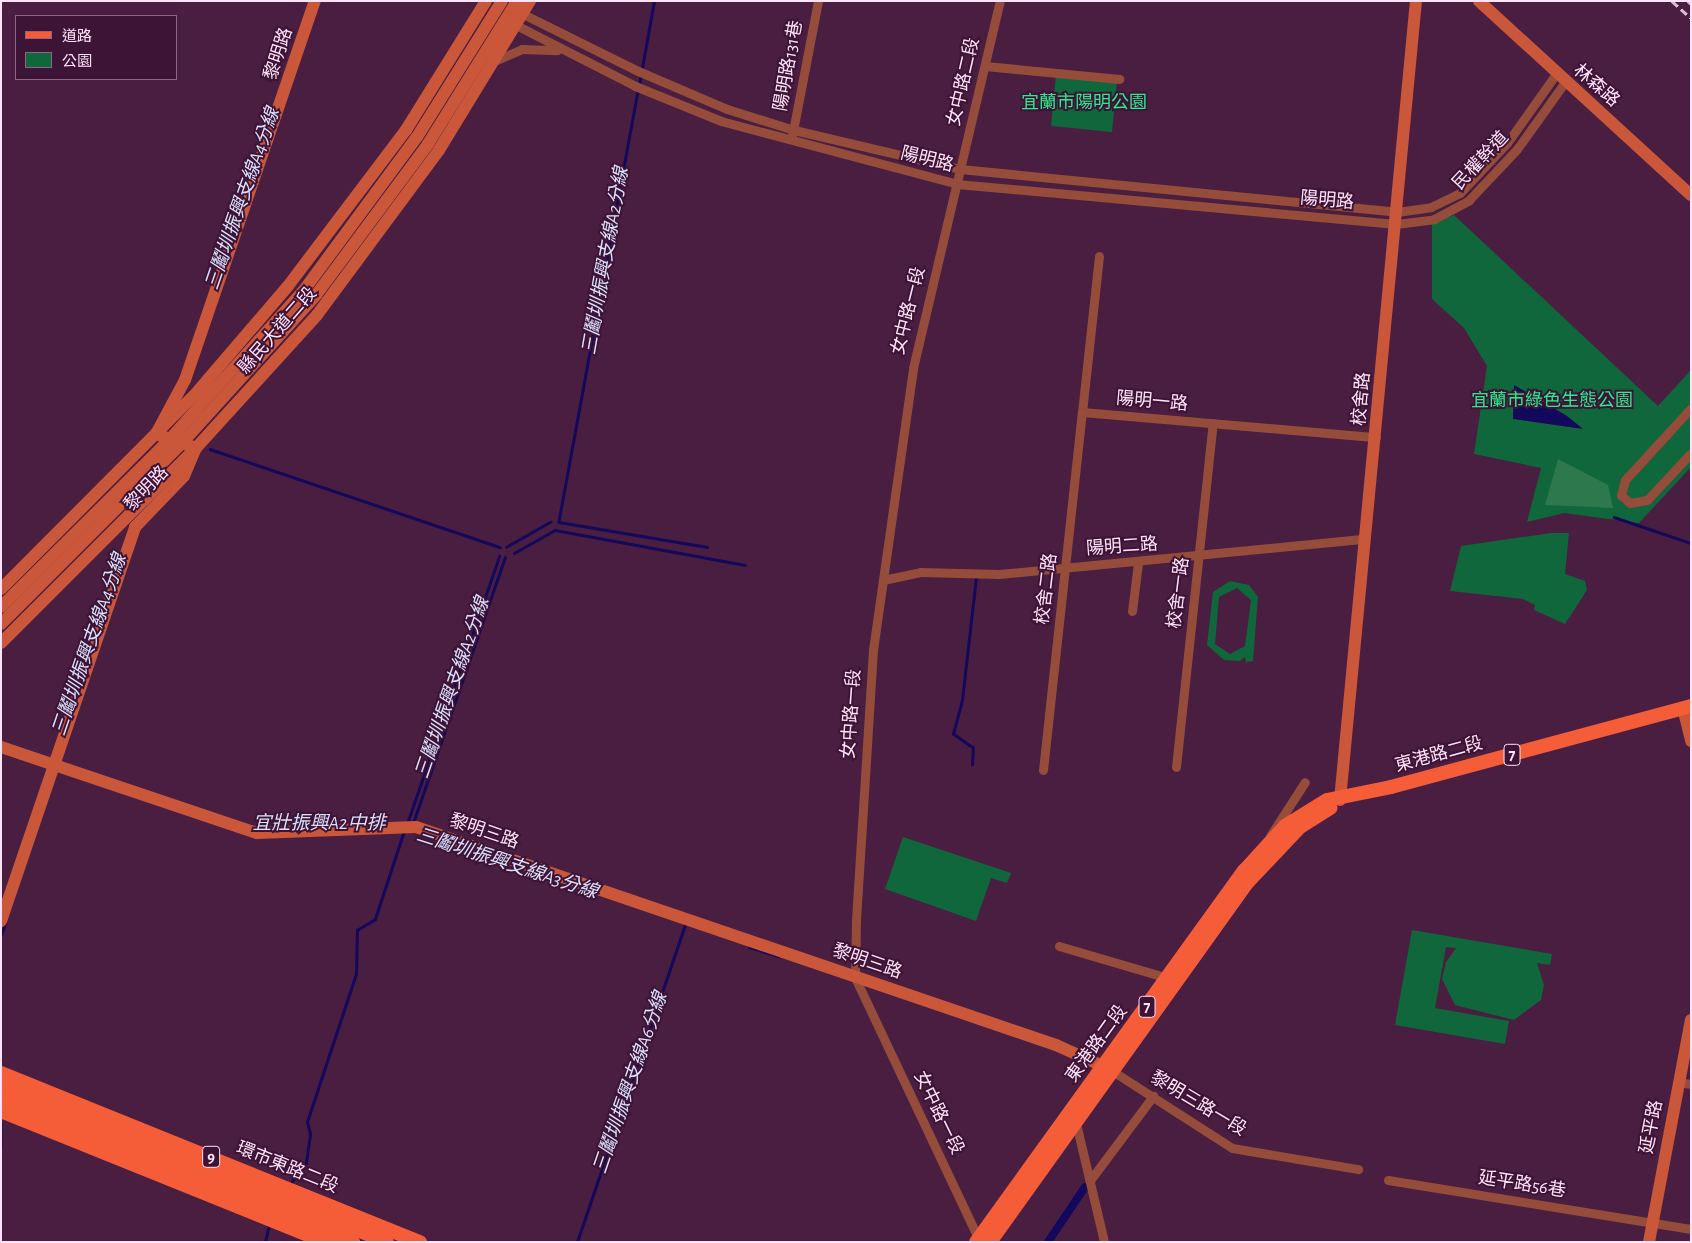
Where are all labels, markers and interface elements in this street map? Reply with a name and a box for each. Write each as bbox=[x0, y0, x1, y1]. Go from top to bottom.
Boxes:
legend bbox=[15, 15, 178, 80]
street label: 陽明路131巷 bbox=[770, 19, 808, 113]
street label: 黎明路 bbox=[260, 25, 298, 83]
text: 道路 bbox=[62, 29, 92, 44]
street label: 女中路二段 bbox=[943, 36, 985, 128]
text: 公園 bbox=[62, 54, 92, 69]
street label: 林森路 bbox=[1569, 60, 1623, 112]
park label: 宜蘭市陽明公園 bbox=[1021, 92, 1147, 114]
water label: 三鬮圳振興支線A4分線 bbox=[201, 105, 285, 293]
street label: 民權幹道 bbox=[1449, 127, 1513, 195]
street label: 陽明路 bbox=[898, 143, 956, 177]
water label: 三鬮圳振興支線A2分線 bbox=[578, 165, 634, 357]
street label: 陽明路 bbox=[1299, 188, 1355, 214]
street label: 女中路一段 bbox=[888, 265, 930, 357]
street label: 縣民大道二段 bbox=[234, 283, 322, 379]
street label: 校舍路 bbox=[1349, 371, 1375, 427]
street label: 陽明一路 bbox=[1115, 388, 1189, 416]
park label: 宜蘭市綠色生態公園 bbox=[1471, 390, 1633, 412]
street label: 黎明路 bbox=[120, 462, 174, 516]
street label: 陽明二路 bbox=[1085, 534, 1159, 560]
water label: 三鬮圳振興支線A4分線 bbox=[48, 551, 132, 739]
street label: 校舍二路 bbox=[1032, 552, 1062, 626]
street label: 校舍一路 bbox=[1164, 556, 1194, 630]
water label: 三鬮圳振興支線A2分線 bbox=[411, 594, 495, 782]
street label: 女中路一段 bbox=[838, 668, 866, 760]
street label: 東港路二段 bbox=[1393, 733, 1485, 777]
road number: 7 bbox=[1503, 742, 1521, 768]
street label: 黎明三路 bbox=[446, 810, 522, 854]
water label: 宜壯振興A2中排 bbox=[252, 813, 386, 835]
water label: 三鬮圳振興支線A3分線 bbox=[413, 824, 601, 904]
street label: 黎明三路 bbox=[829, 940, 905, 984]
water label: 三鬮圳振興支線A6分線 bbox=[589, 989, 673, 1177]
road number: 7 bbox=[1138, 994, 1156, 1020]
street label: 東港路二段 bbox=[1062, 1001, 1132, 1087]
street label: 黎明三路一段 bbox=[1146, 1067, 1250, 1141]
street label: 女中路一段 bbox=[909, 1068, 967, 1158]
street label: 延平路 bbox=[1636, 1098, 1668, 1156]
street label: 環市東路二段 bbox=[233, 1138, 341, 1198]
road number: 9 bbox=[201, 1144, 221, 1170]
street label: 延平路56巷 bbox=[1477, 1167, 1567, 1203]

